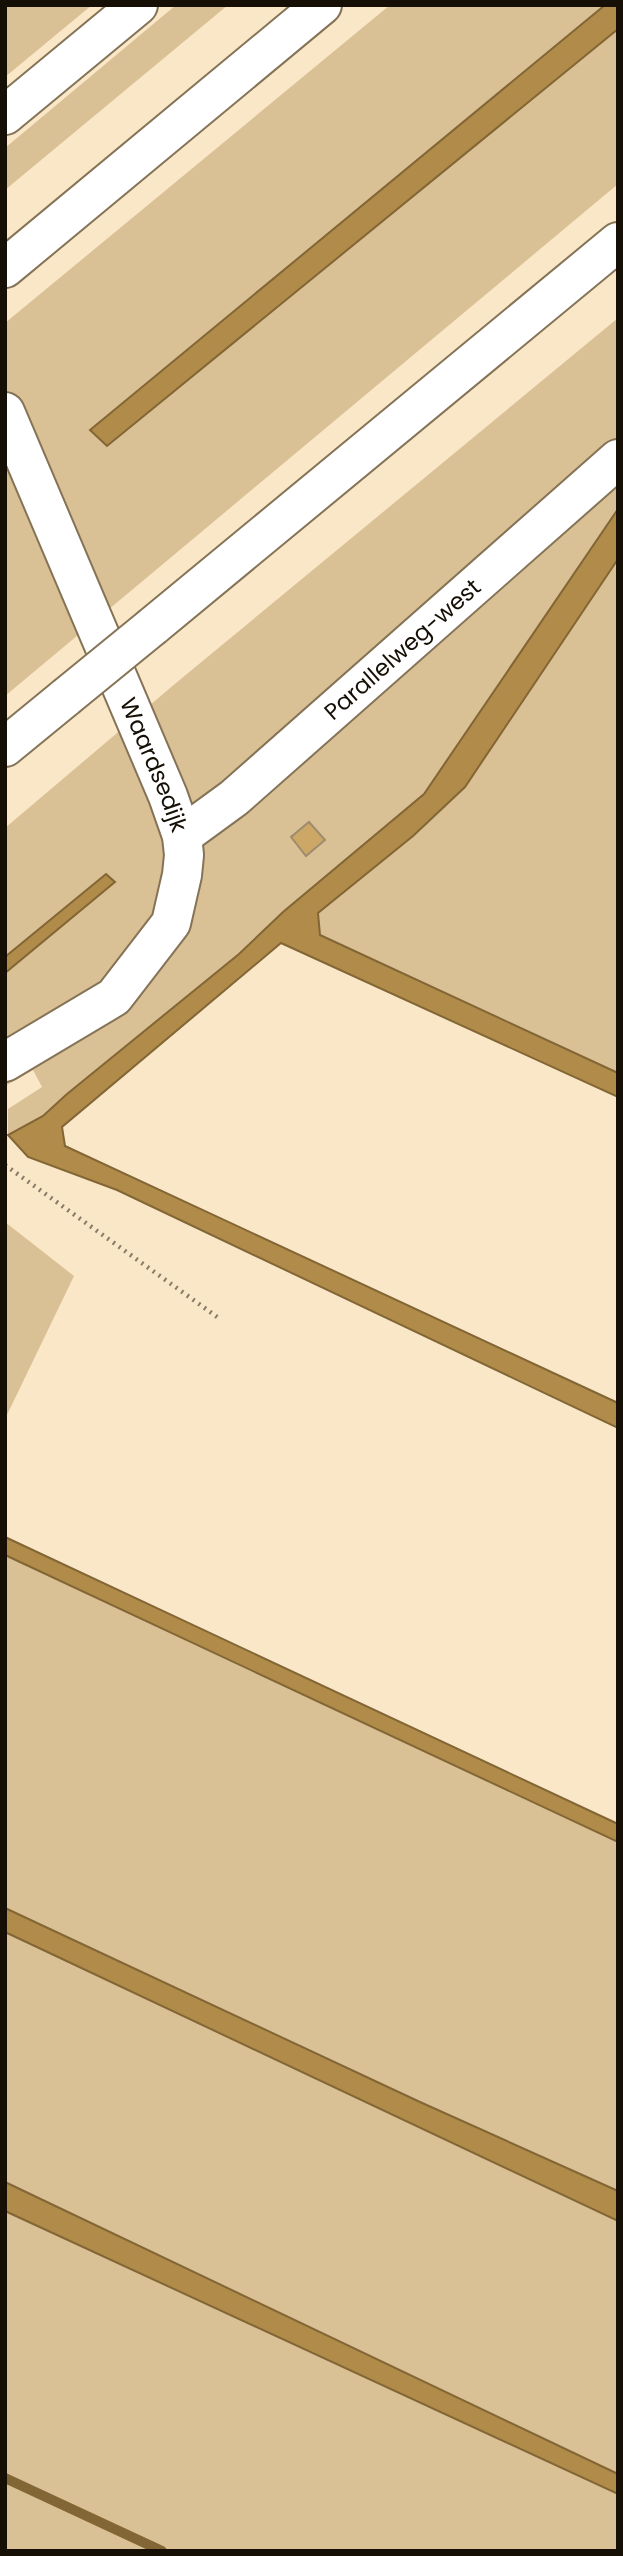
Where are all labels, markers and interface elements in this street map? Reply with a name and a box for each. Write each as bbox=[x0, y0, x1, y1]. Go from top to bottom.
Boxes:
street label: Parallelweg-west bbox=[317, 571, 488, 727]
street label: Waardsedijk bbox=[112, 693, 195, 837]

